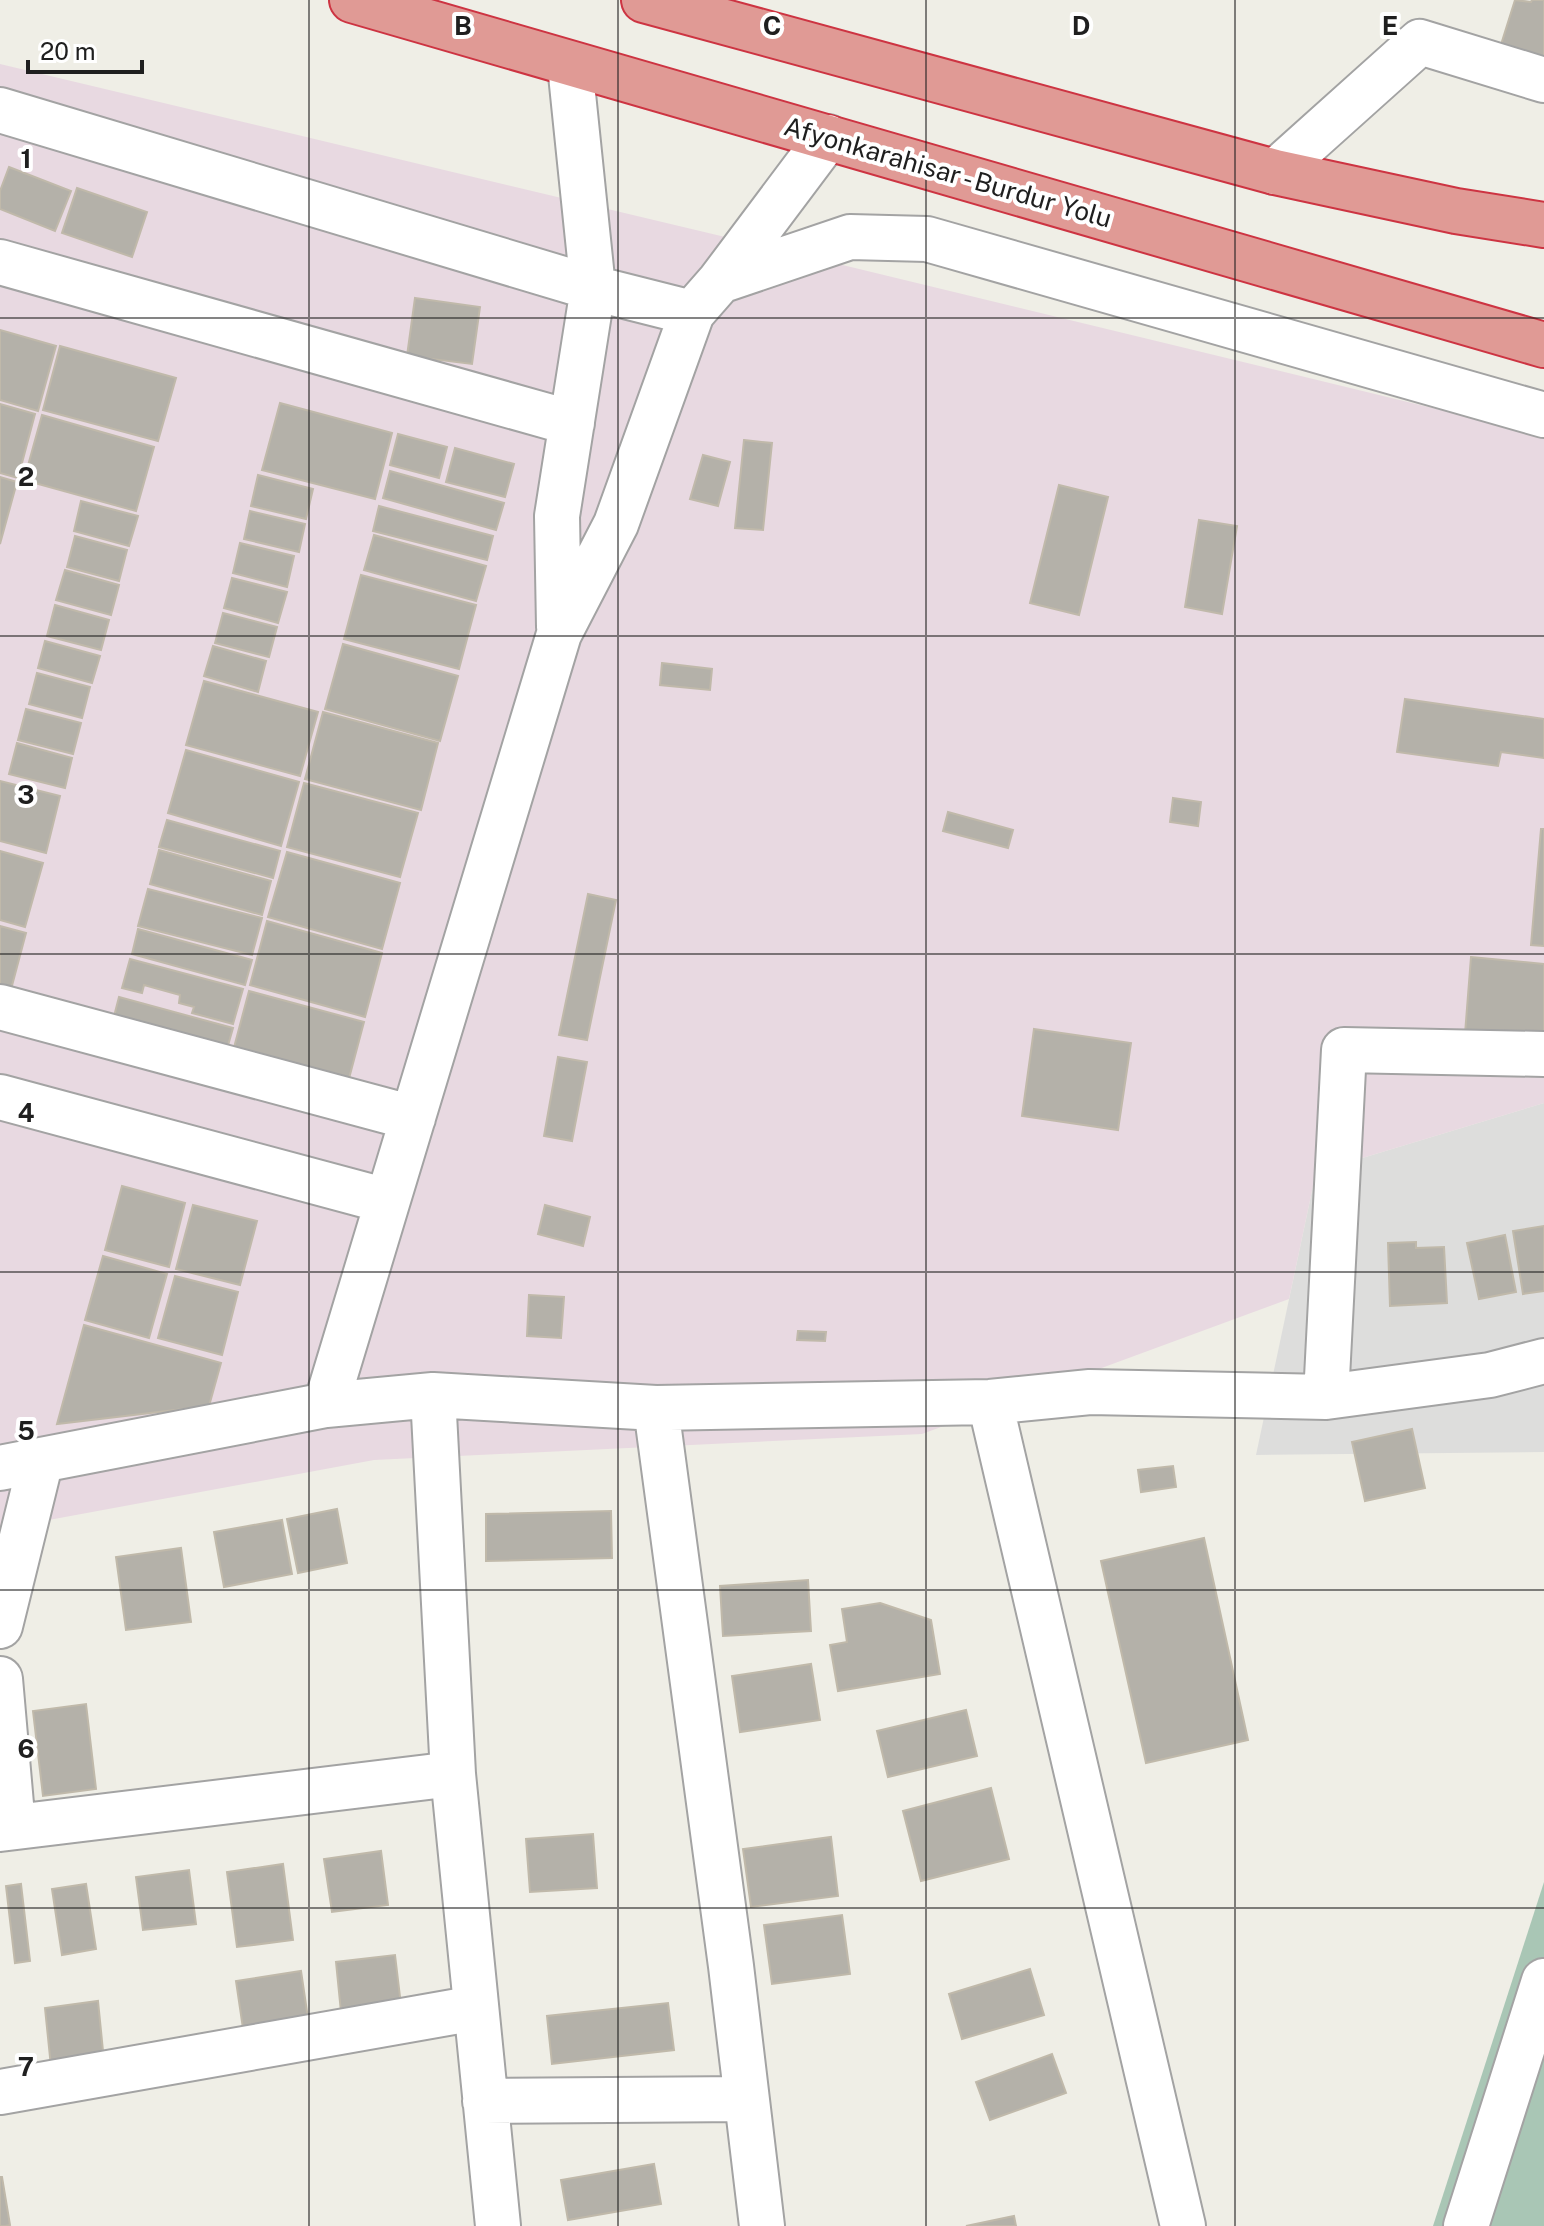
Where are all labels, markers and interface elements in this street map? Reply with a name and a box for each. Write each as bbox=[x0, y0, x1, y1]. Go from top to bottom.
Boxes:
text: B bbox=[454, 10, 472, 41]
text: C bbox=[763, 10, 781, 41]
text: D bbox=[1072, 10, 1090, 41]
text: E bbox=[1382, 10, 1398, 41]
scale bar bbox=[28, 24, 142, 74]
text: 20 m bbox=[40, 37, 96, 65]
street label: Afyonkarahisar - Burdur Yolu bbox=[781, 110, 1115, 234]
text: 1 bbox=[20, 143, 32, 174]
text: 2 bbox=[18, 461, 34, 492]
text: 3 bbox=[17, 779, 35, 810]
text: 4 bbox=[17, 1097, 35, 1128]
text: 5 bbox=[17, 1415, 35, 1446]
text: 6 bbox=[17, 1733, 35, 1764]
text: 7 bbox=[18, 2051, 34, 2082]

